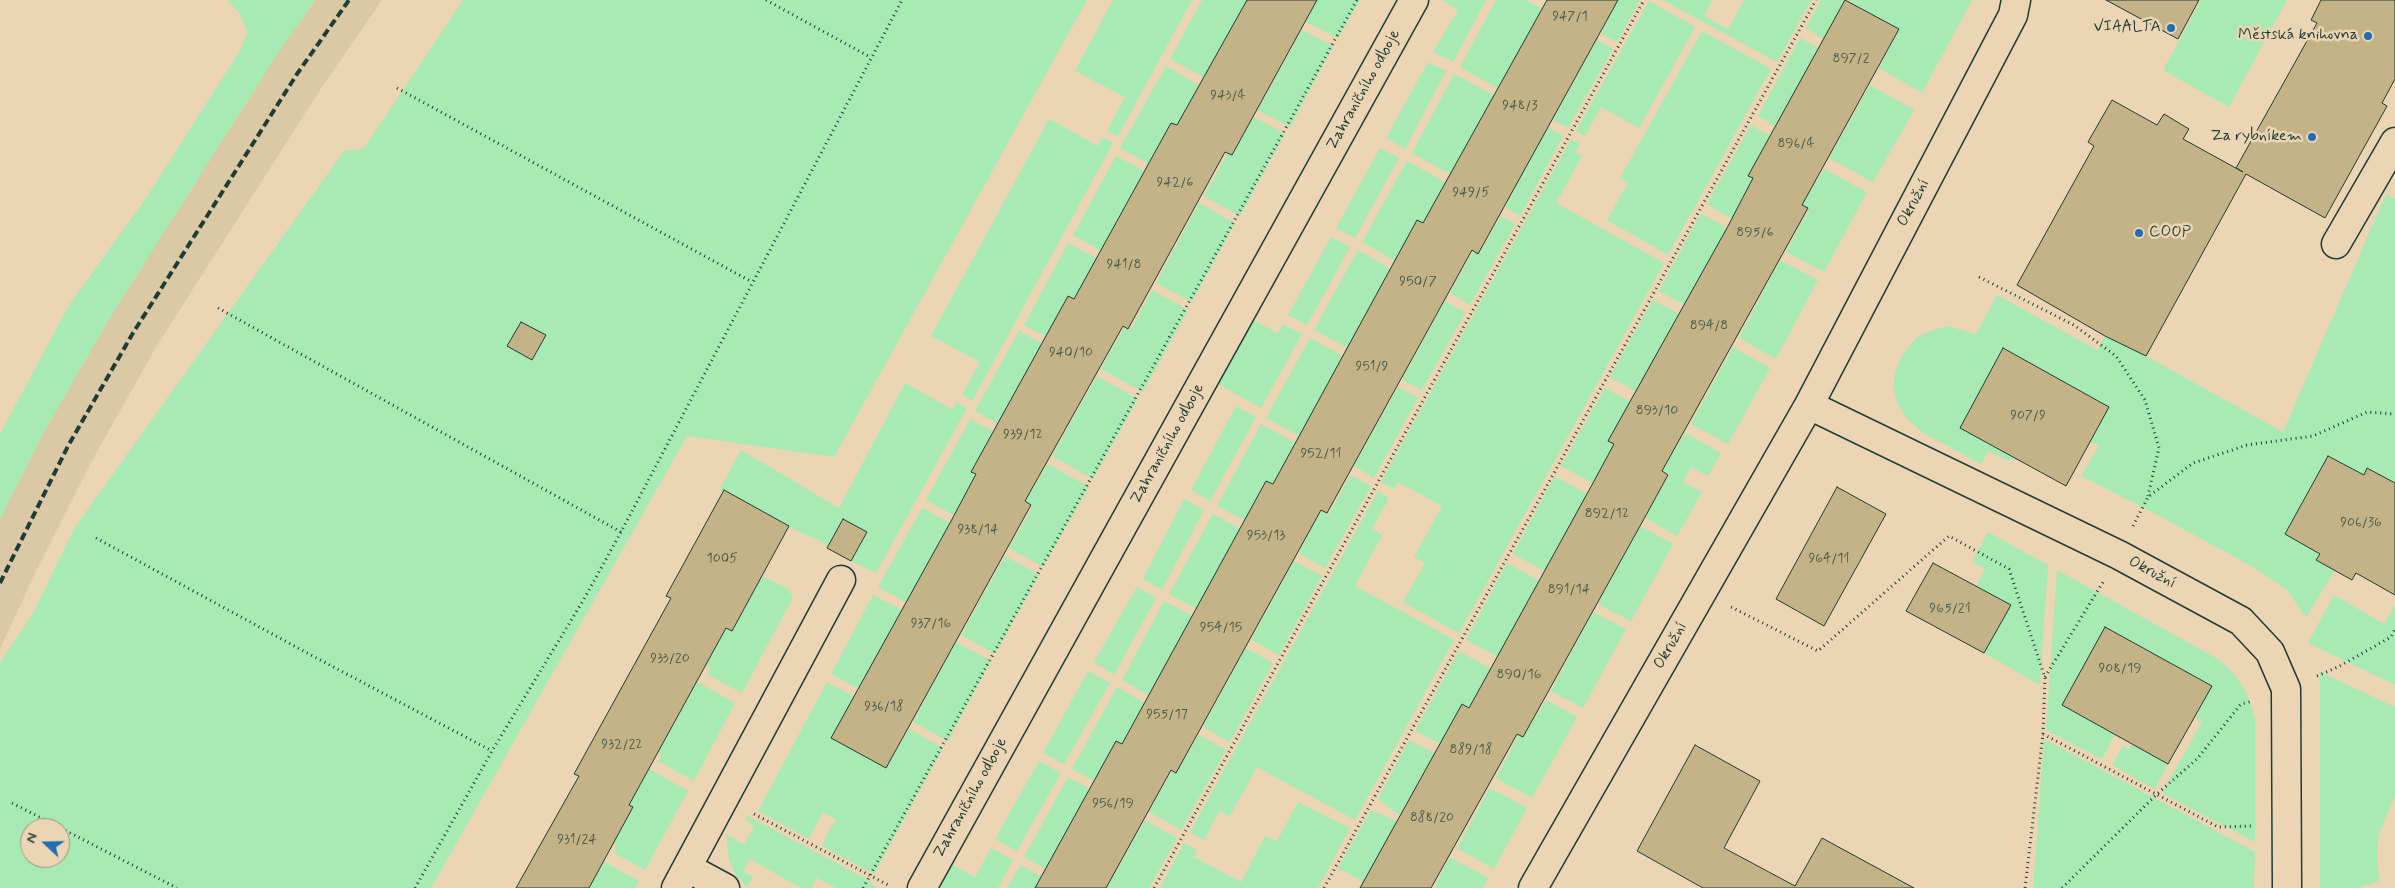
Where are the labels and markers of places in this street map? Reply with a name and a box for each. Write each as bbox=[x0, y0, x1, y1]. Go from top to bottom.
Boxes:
place label: VIAALTA bbox=[2093, 18, 2161, 38]
marker: VIAALTA bbox=[2165, 22, 2177, 34]
place label: Městská knihovna bbox=[2238, 26, 2358, 46]
marker: Městská knihovna bbox=[2362, 30, 2374, 42]
place label: Za rybníkem bbox=[2211, 127, 2302, 147]
marker: Za rybníkem bbox=[2306, 131, 2318, 143]
place label: COOP bbox=[2149, 223, 2191, 243]
marker: COOP bbox=[2133, 227, 2145, 239]

